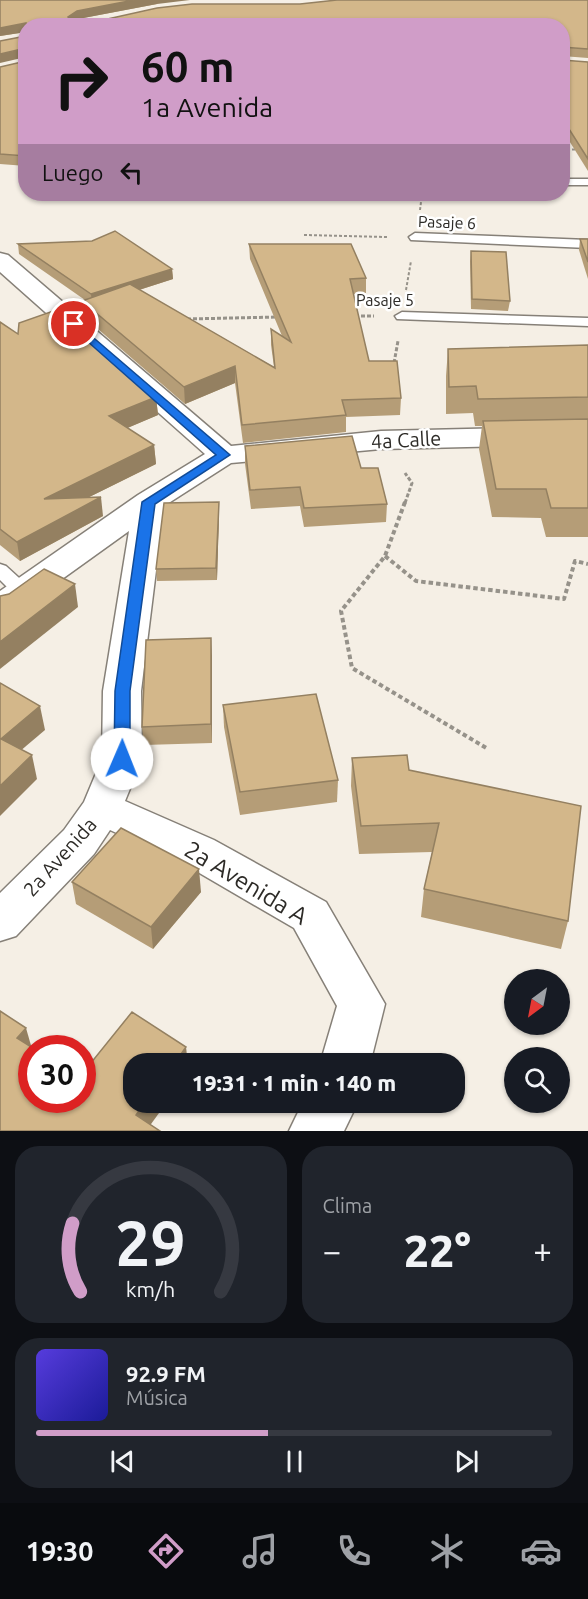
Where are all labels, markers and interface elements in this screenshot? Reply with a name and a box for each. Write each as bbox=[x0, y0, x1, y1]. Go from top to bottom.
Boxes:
icon: right bbox=[42, 42, 120, 120]
text: 60 m bbox=[141, 43, 235, 90]
text: 1a Avenida bbox=[141, 92, 273, 122]
icon: left bbox=[115, 156, 148, 189]
text: Luego bbox=[42, 160, 103, 185]
street label: Pasaje 6 bbox=[418, 212, 476, 232]
street label: Pasaje 5 bbox=[356, 291, 414, 309]
pin bbox=[48, 298, 99, 349]
icon: arrive bbox=[57, 307, 90, 340]
street label: 4a Calle bbox=[370, 426, 442, 453]
position arrow bbox=[90, 727, 154, 791]
street label: 2a Avenida bbox=[18, 813, 101, 901]
street label: 2a Avenida A bbox=[180, 835, 313, 930]
north arrow bbox=[504, 969, 570, 1035]
map controls bbox=[504, 969, 570, 1113]
speed limit sign: 30 bbox=[18, 1035, 96, 1113]
button: search bbox=[504, 1047, 570, 1113]
text: 19:31 · 1 min · 140 m bbox=[192, 1070, 396, 1095]
text: Clima bbox=[323, 1194, 372, 1217]
text: 29 bbox=[116, 1208, 186, 1278]
text: 22° bbox=[404, 1225, 471, 1276]
text: − bbox=[323, 1232, 341, 1269]
text: + bbox=[533, 1232, 552, 1269]
text: km/h bbox=[126, 1277, 175, 1301]
text: 92.9 FM bbox=[126, 1361, 206, 1386]
text: Música bbox=[126, 1386, 188, 1409]
icon: previous bbox=[106, 1445, 139, 1478]
icon: pause bbox=[278, 1445, 311, 1478]
icon: next bbox=[450, 1445, 483, 1478]
icon: directions bbox=[145, 1530, 187, 1572]
icon: music bbox=[239, 1530, 281, 1572]
icon: phone bbox=[333, 1530, 375, 1572]
icon: climate bbox=[426, 1530, 468, 1572]
icon: car bbox=[520, 1530, 562, 1572]
text: 19:30 bbox=[26, 1536, 93, 1566]

